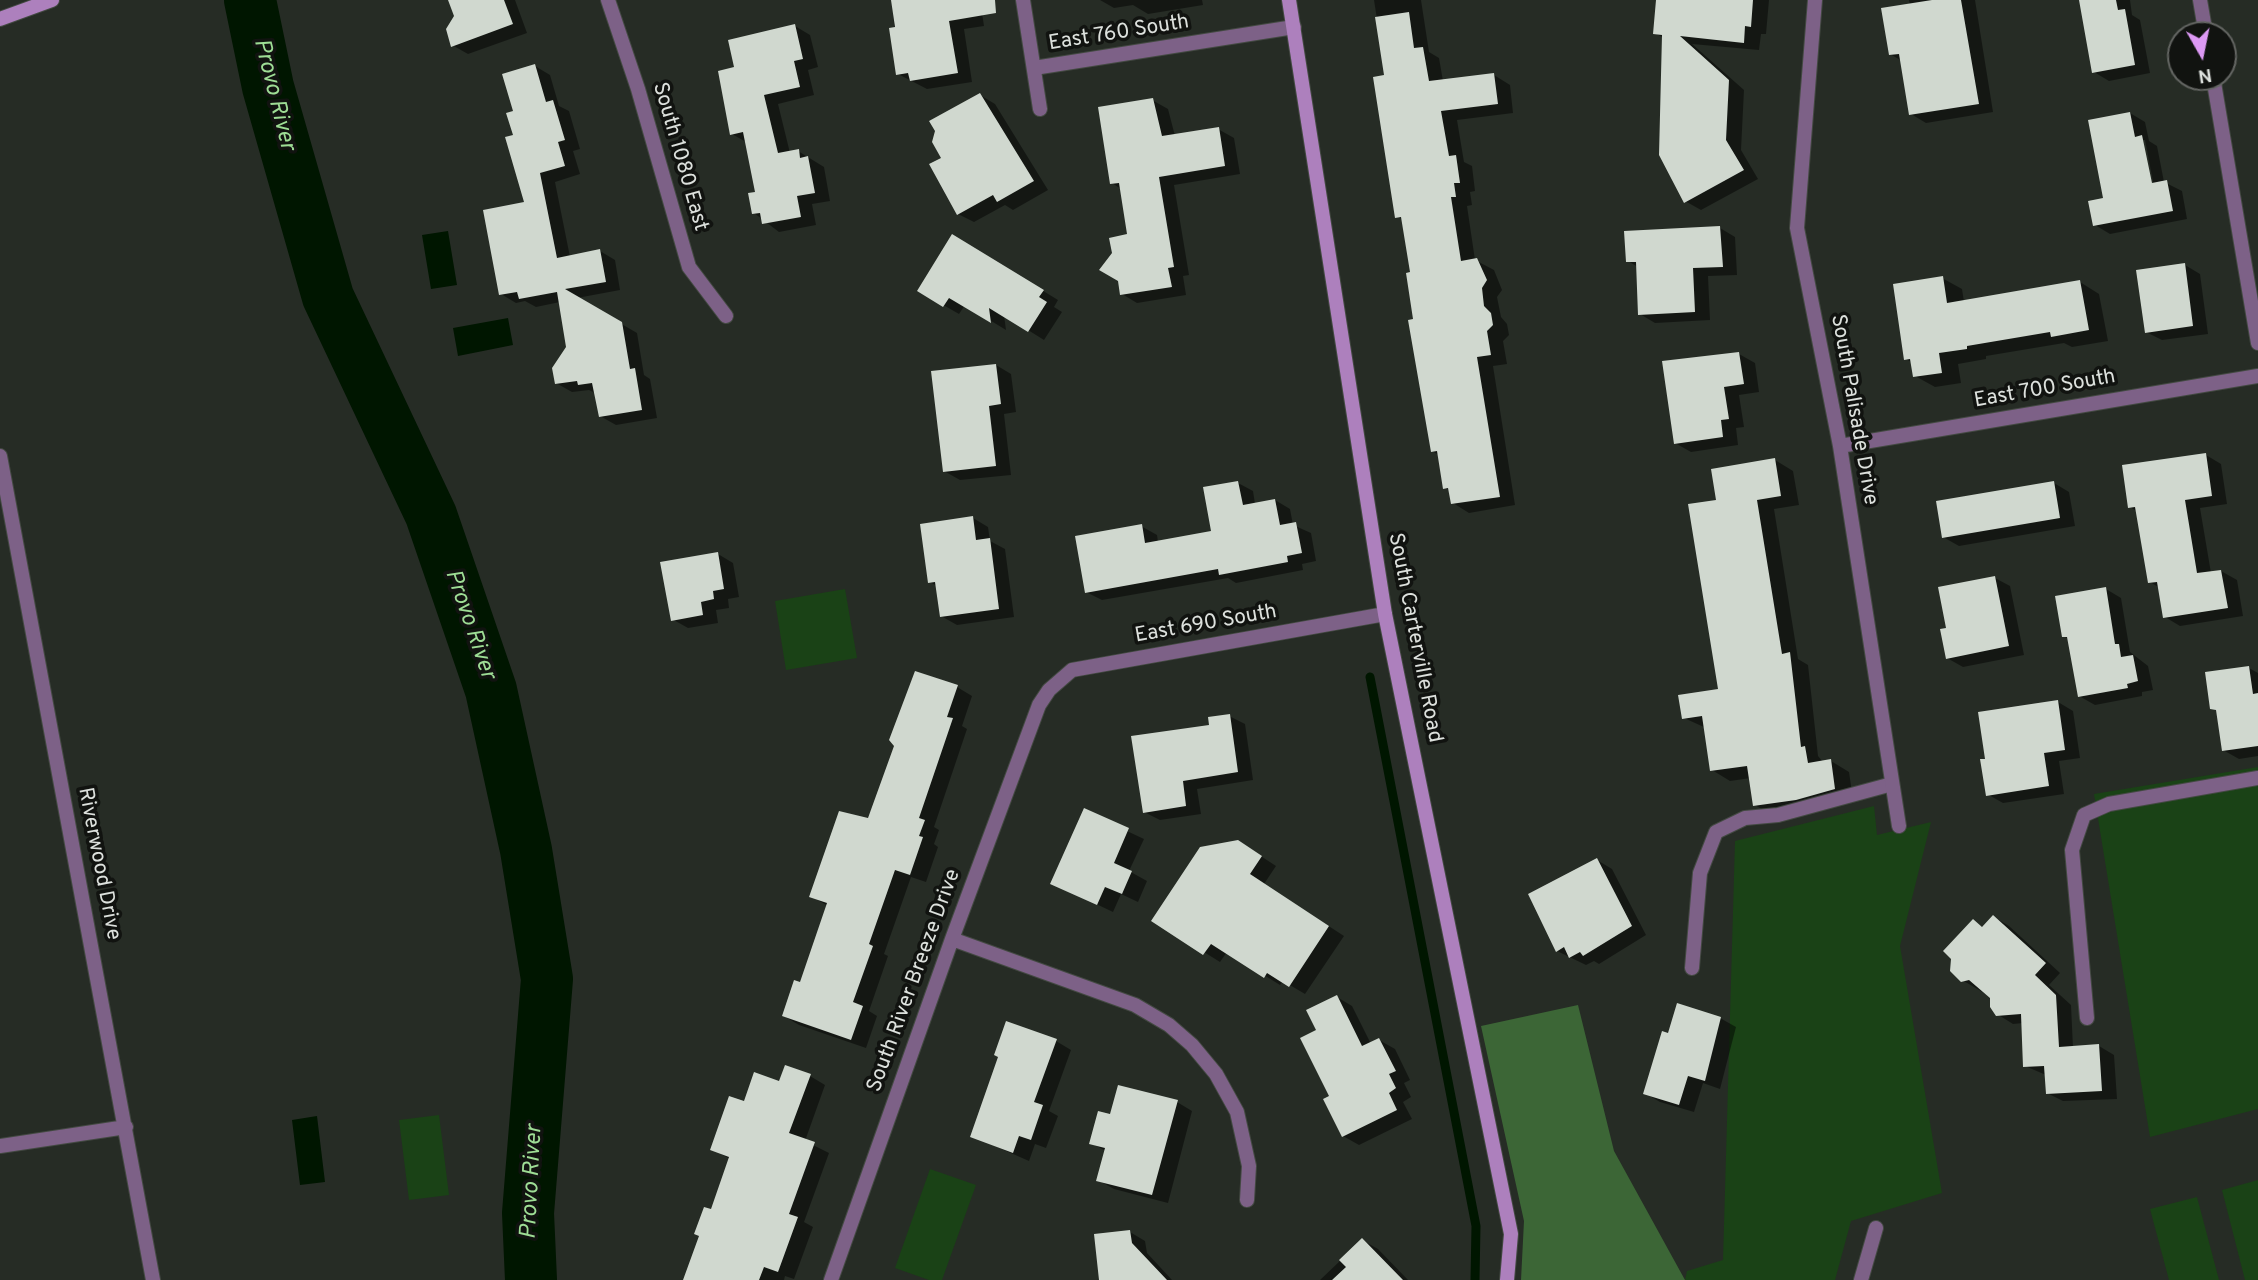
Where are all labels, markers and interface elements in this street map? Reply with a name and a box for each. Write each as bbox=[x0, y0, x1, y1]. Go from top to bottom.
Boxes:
street label: East 760 South bbox=[1047, 10, 1191, 58]
north arrow bbox=[2167, 21, 2237, 91]
water label: Provo River bbox=[246, 36, 300, 154]
text: N bbox=[2196, 62, 2214, 88]
street label: South 1080 East bbox=[646, 80, 712, 234]
street label: South Palisade Drive bbox=[1824, 313, 1882, 507]
street label: East 700 South bbox=[1972, 365, 2118, 415]
street label: South Carterville Road bbox=[1381, 531, 1447, 745]
water label: Provo River bbox=[437, 566, 501, 684]
street label: East 690 South bbox=[1133, 600, 1279, 650]
street label: Riverwood Drive bbox=[71, 785, 125, 943]
street label: South River Breeze Drive bbox=[863, 866, 967, 1096]
water label: Provo River bbox=[516, 1124, 550, 1240]

